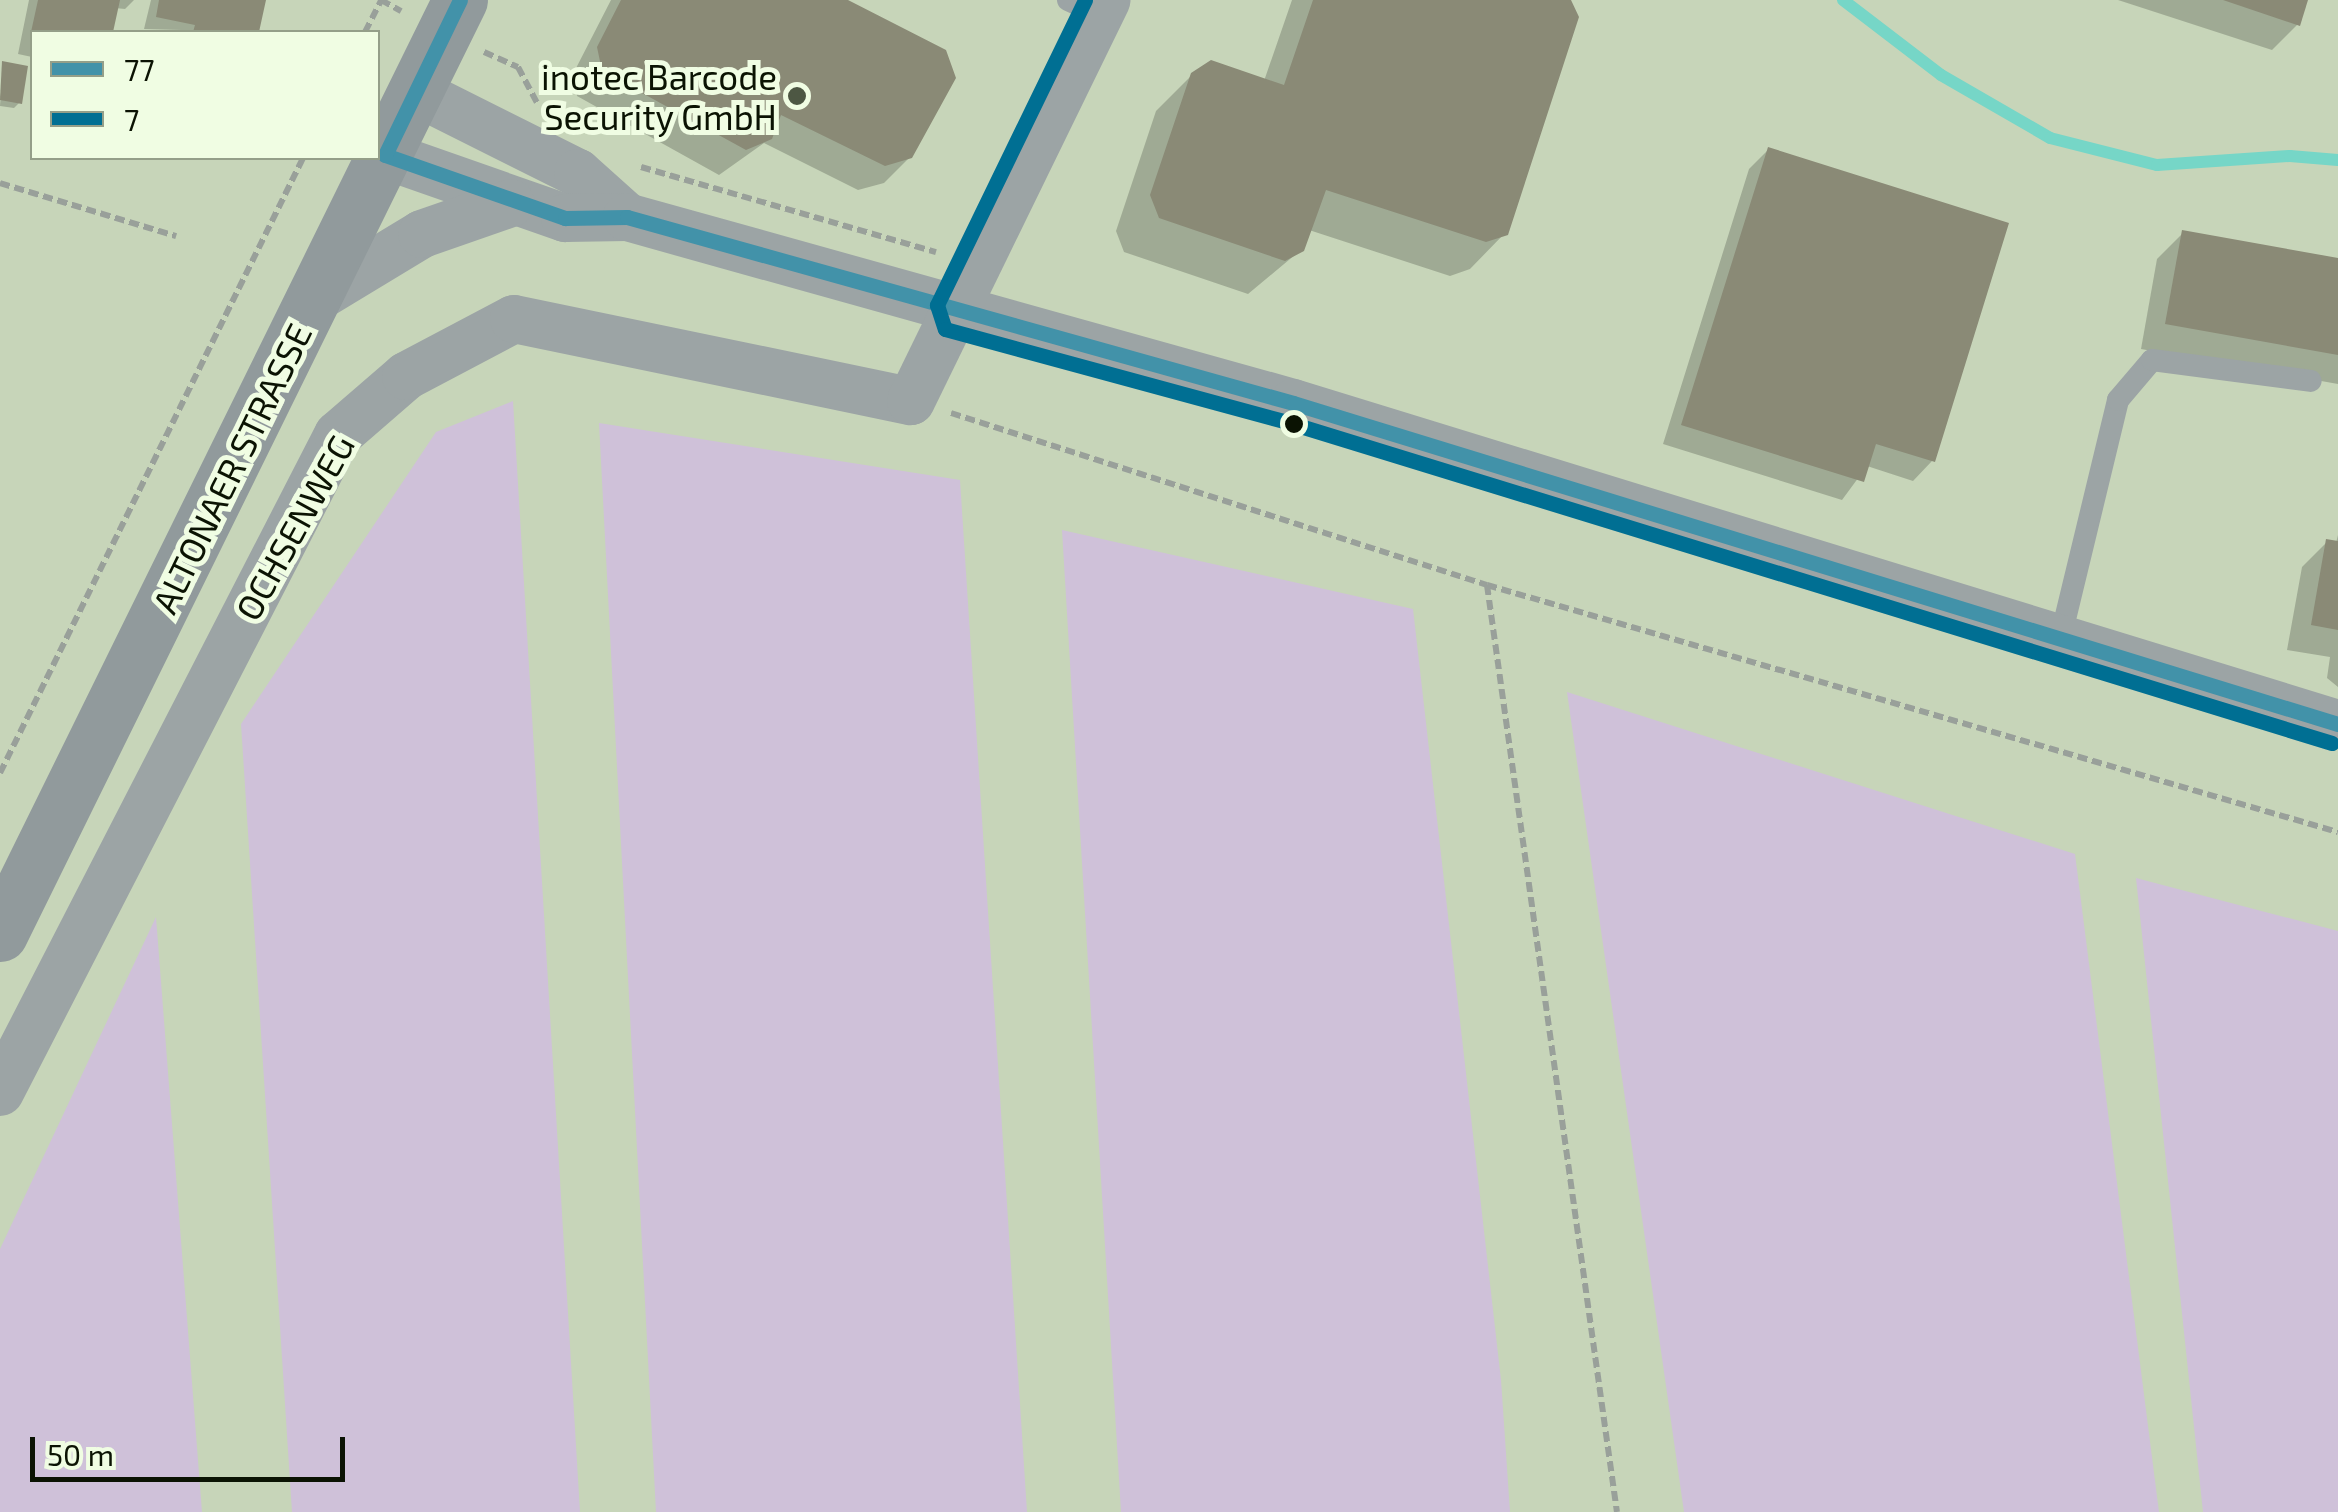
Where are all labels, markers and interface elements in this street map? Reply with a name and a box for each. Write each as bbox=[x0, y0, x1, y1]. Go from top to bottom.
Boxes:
legend bbox=[30, 30, 380, 160]
text: 77 bbox=[124, 51, 155, 87]
place label: inotec Barcode Security GmbH bbox=[541, 55, 777, 137]
marker: inotec Barcode Security GmbH bbox=[786, 85, 808, 107]
text: 7 bbox=[124, 101, 139, 137]
street label: ALTONAER STRASSE bbox=[143, 316, 319, 620]
unlabelled marker bbox=[1284, 414, 1304, 434]
street label: OCHSENWEG bbox=[226, 427, 362, 627]
scale bar bbox=[35, 1417, 350, 1479]
text: 50 m bbox=[47, 1436, 114, 1472]

